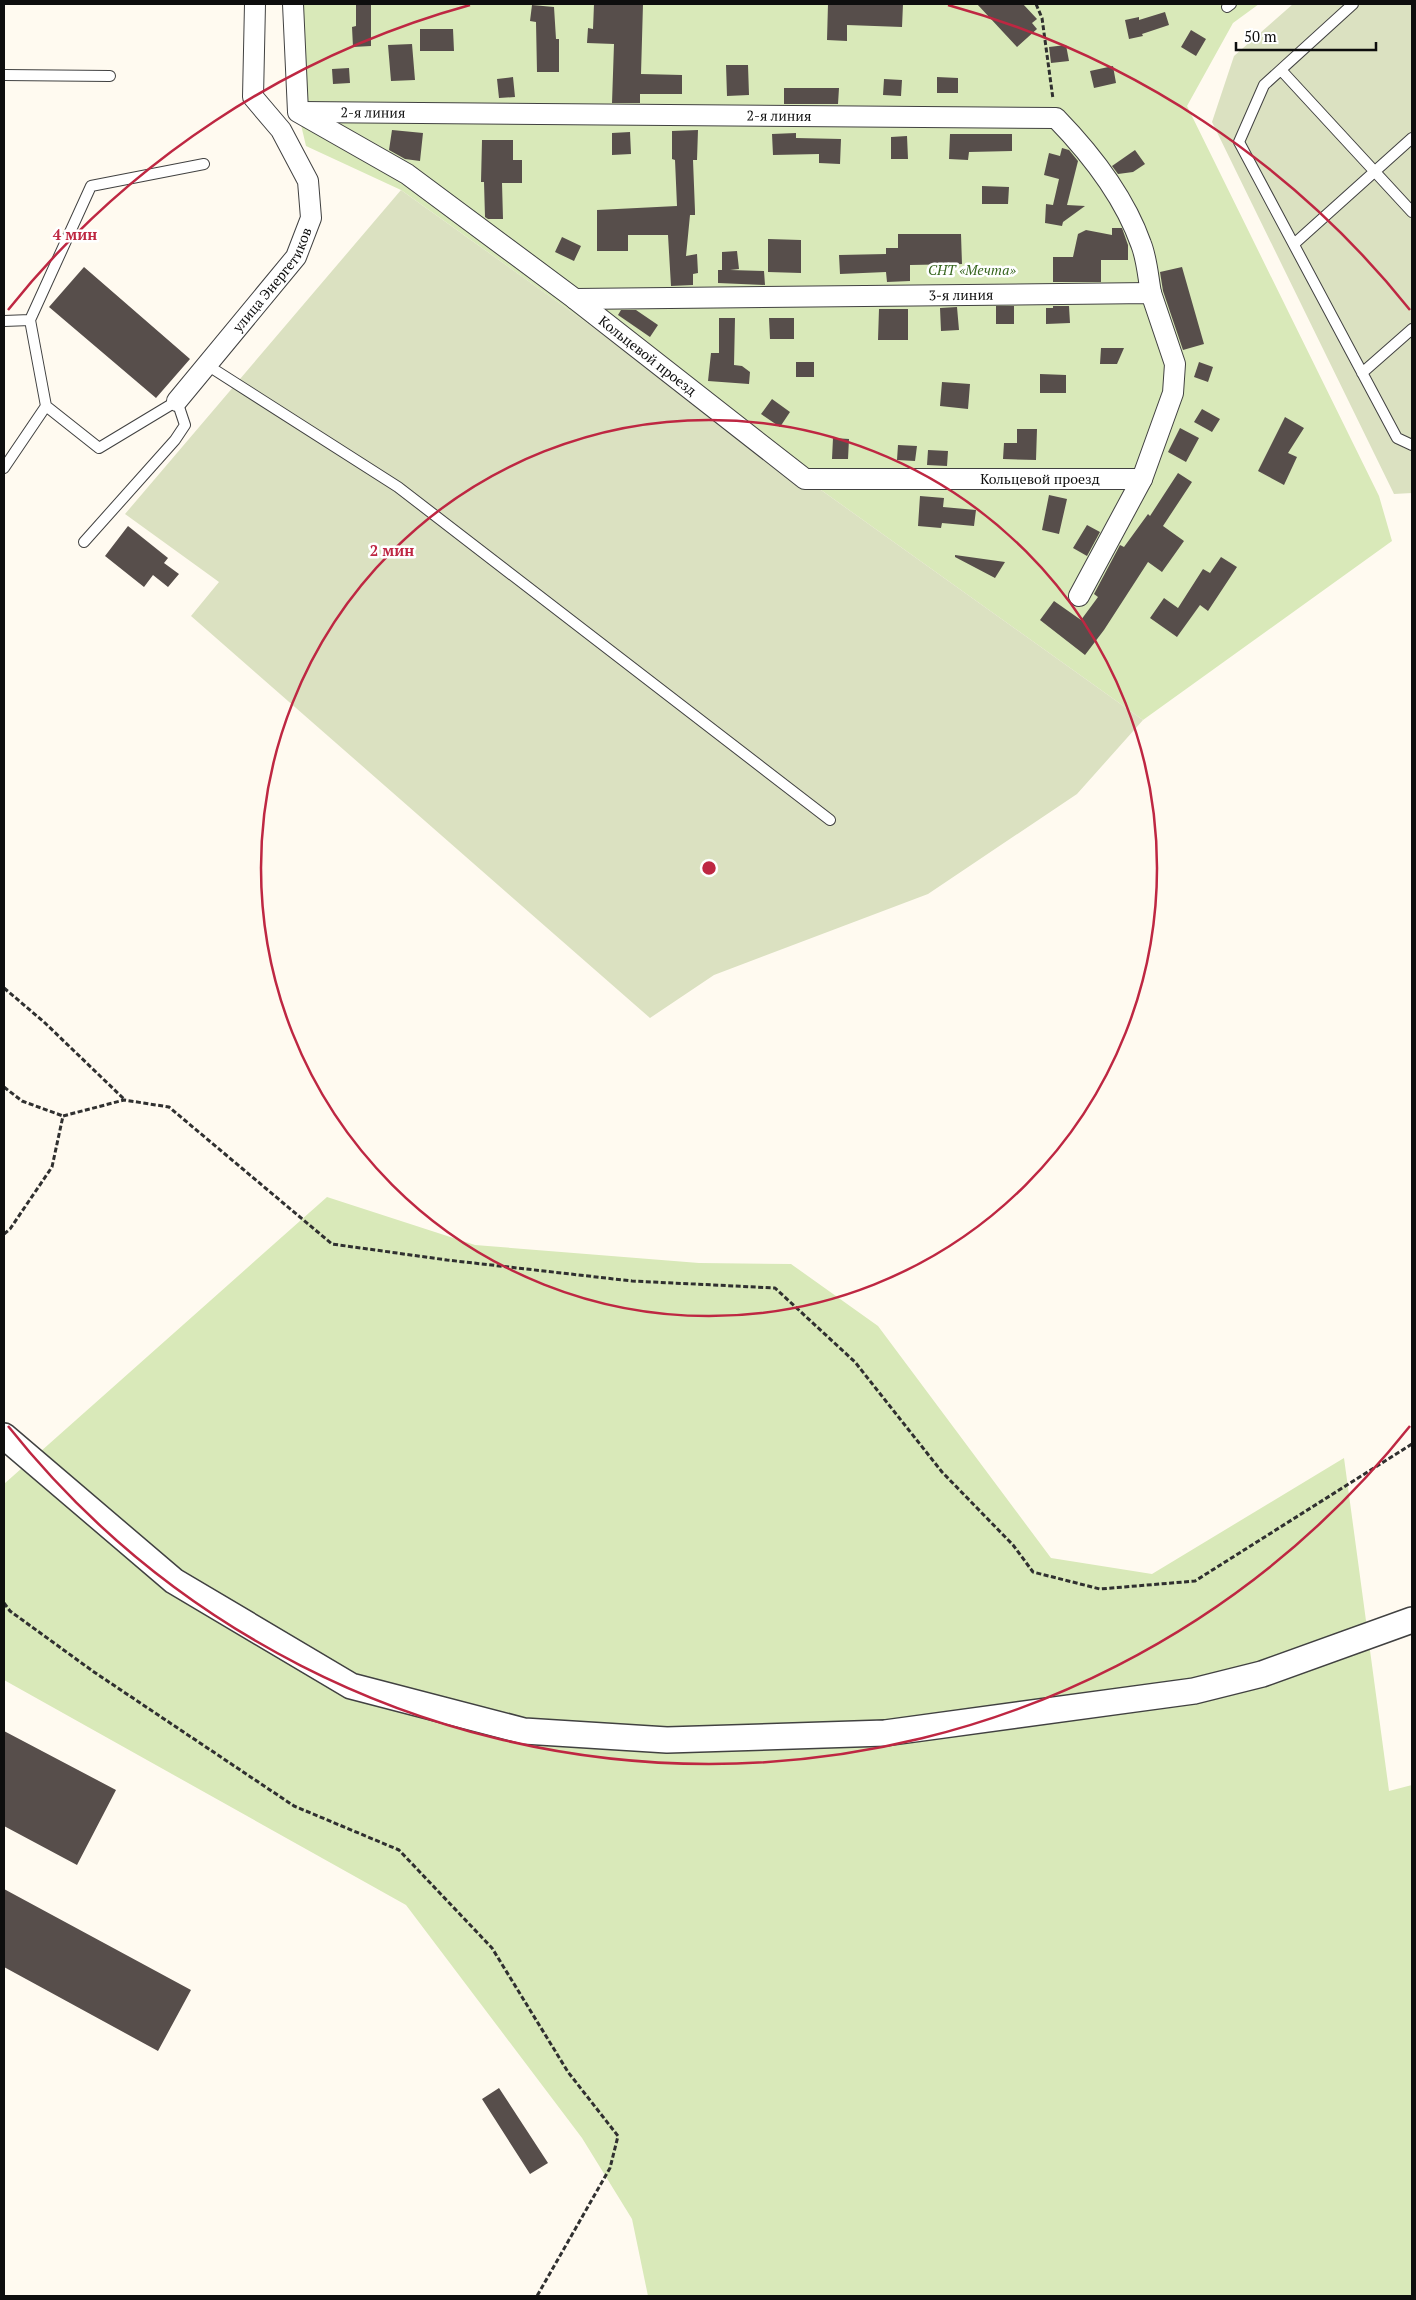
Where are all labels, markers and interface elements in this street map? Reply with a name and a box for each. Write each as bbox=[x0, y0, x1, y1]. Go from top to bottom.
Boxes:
scale bar bbox=[1236, 20, 1376, 52]
text: 50 m bbox=[1244, 26, 1277, 46]
street label: 2-я линия bbox=[341, 102, 405, 122]
street label: 2-я линия bbox=[747, 106, 811, 125]
text: 4 мин bbox=[53, 224, 97, 244]
street label: улица Энергетиков bbox=[227, 224, 316, 336]
park label: СНТ «Мечта» bbox=[928, 260, 1017, 279]
street label: 3-я линия bbox=[929, 285, 993, 304]
street label: Кольцевой проезд bbox=[595, 311, 701, 400]
street label: Кольцевой проезд bbox=[980, 469, 1100, 488]
text: 2 мин bbox=[370, 540, 414, 560]
centre of rings bbox=[700, 859, 718, 877]

